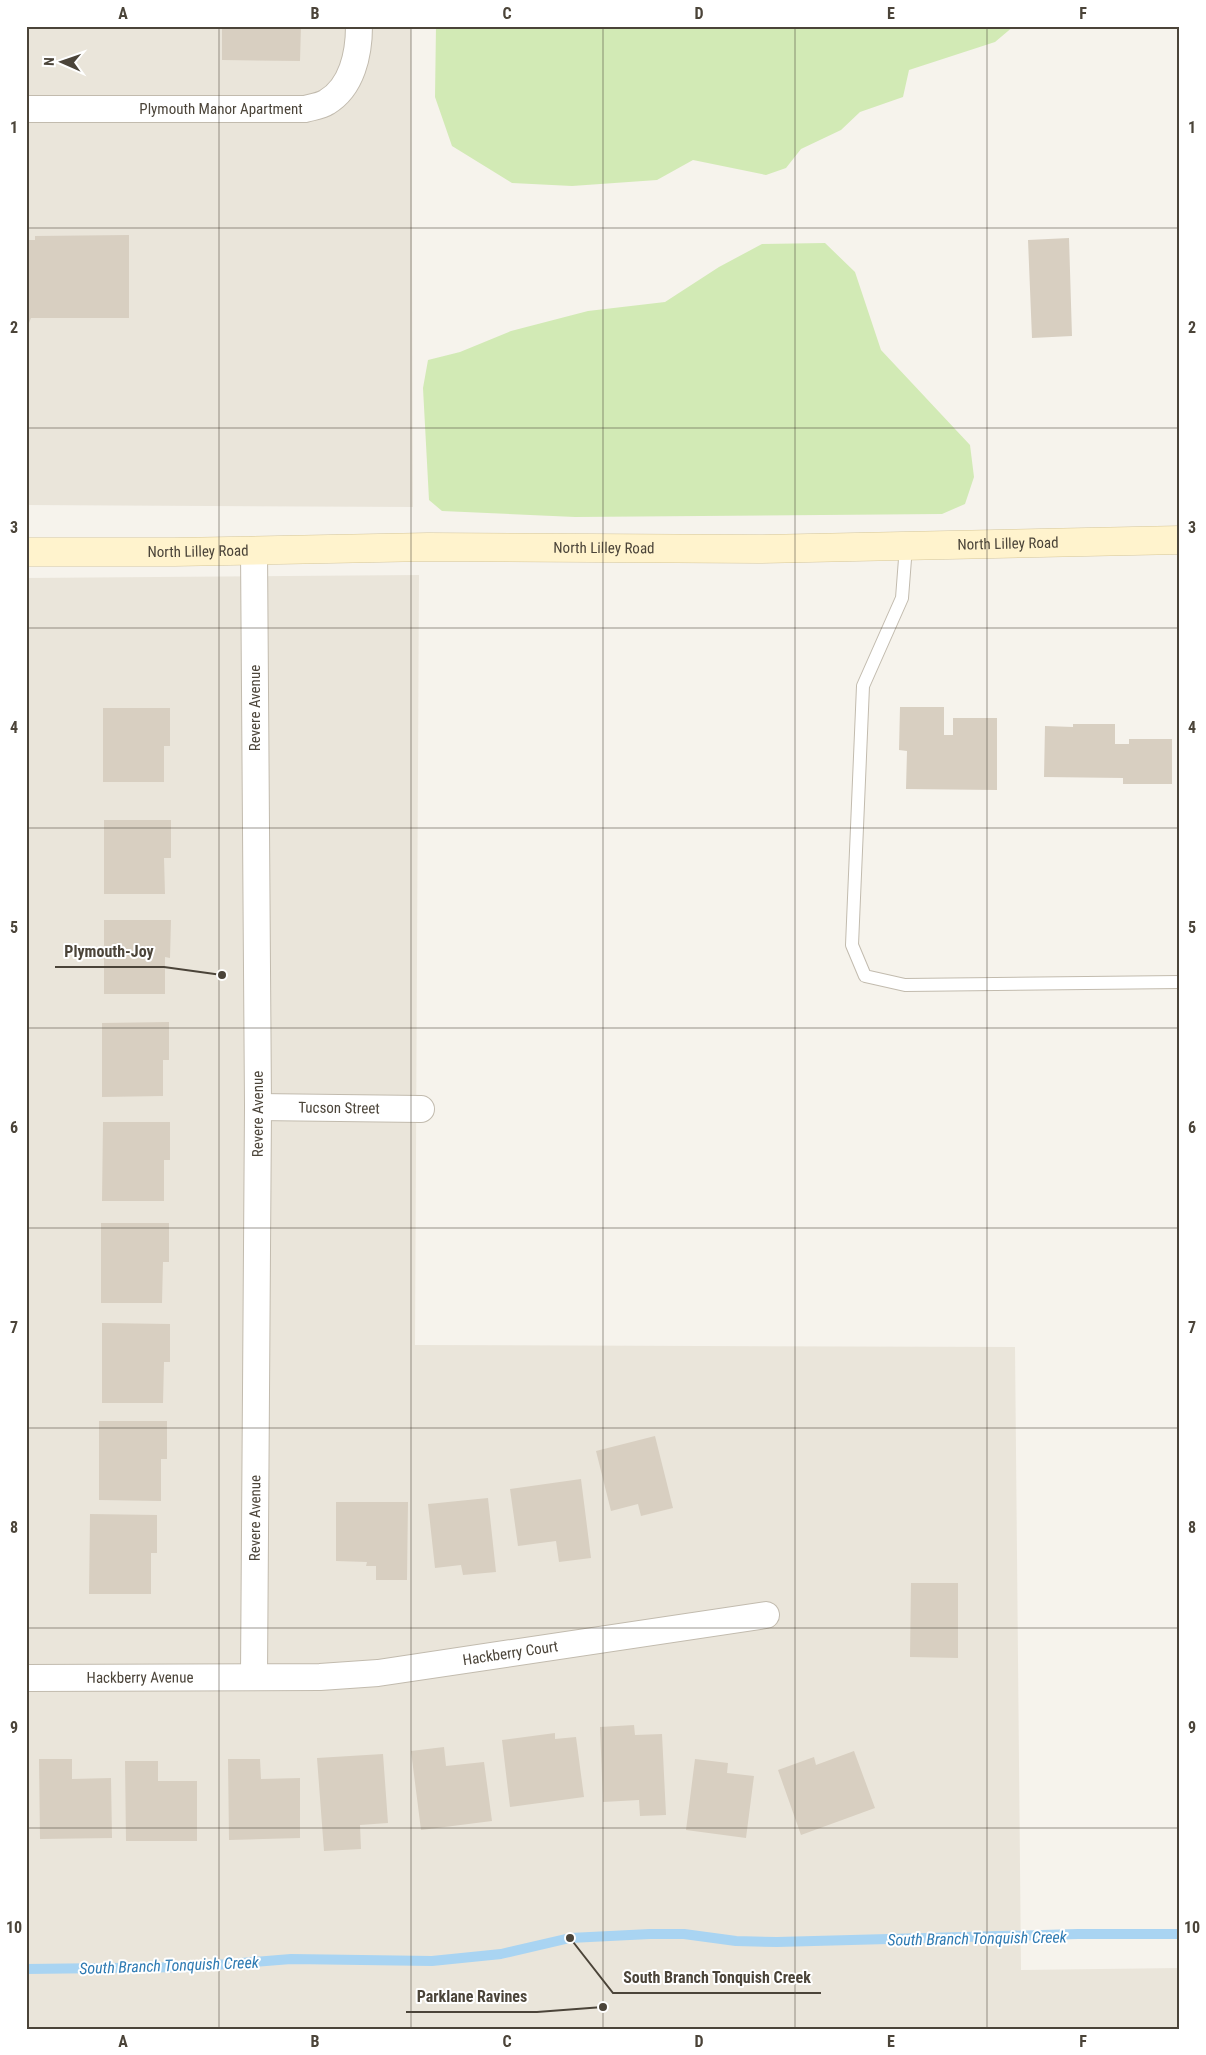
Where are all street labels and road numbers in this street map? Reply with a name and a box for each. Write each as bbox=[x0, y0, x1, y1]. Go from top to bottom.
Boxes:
street label: Plymouth Manor Apartment bbox=[139, 100, 303, 118]
street label: North Lilley Road bbox=[957, 534, 1059, 554]
street label: North Lilley Road bbox=[553, 539, 655, 557]
street label: North Lilley Road bbox=[147, 542, 249, 561]
street label: Revere Avenue bbox=[246, 665, 264, 751]
street label: Revere Avenue bbox=[249, 1071, 267, 1157]
street label: Tucson Street bbox=[298, 1098, 380, 1117]
street label: Revere Avenue bbox=[246, 1475, 264, 1561]
street label: Hackberry Court bbox=[461, 1637, 559, 1669]
street label: Hackberry Avenue bbox=[87, 1668, 193, 1687]

